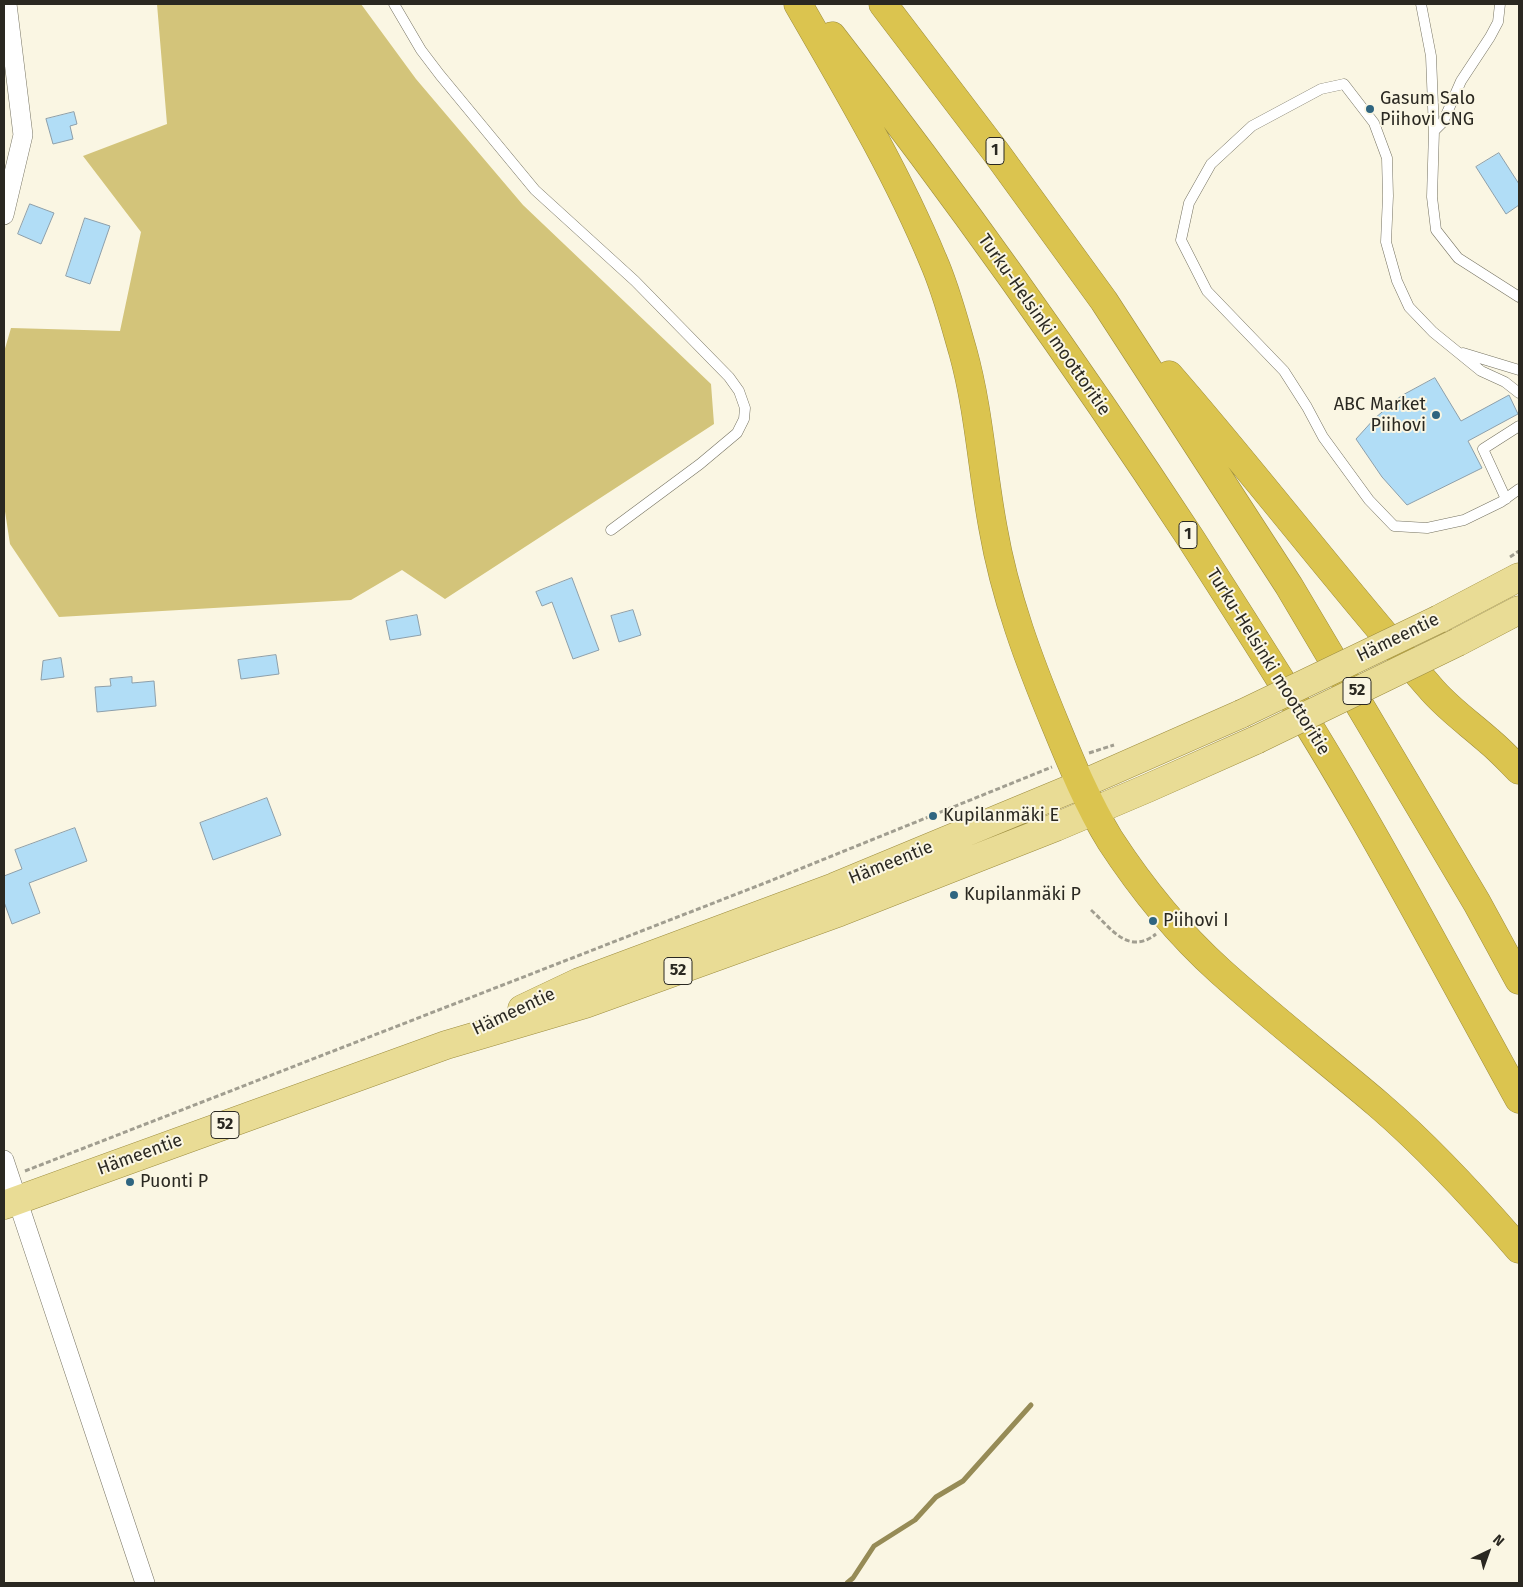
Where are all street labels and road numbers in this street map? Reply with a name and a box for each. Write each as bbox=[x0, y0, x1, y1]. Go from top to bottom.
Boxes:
road number: 1 bbox=[986, 138, 1004, 164]
street label: Turku-Helsinki moottoritie bbox=[973, 230, 1115, 420]
road number: 1 bbox=[1179, 522, 1197, 548]
street label: Turku-Helsinki moottoritie bbox=[1202, 565, 1334, 759]
street label: Hämeentie bbox=[1353, 609, 1443, 667]
road number: 52 bbox=[1343, 678, 1371, 704]
street label: Hämeentie bbox=[846, 836, 936, 890]
road number: 52 bbox=[664, 958, 692, 984]
street label: Hämeentie bbox=[469, 983, 559, 1041]
road number: 52 bbox=[211, 1112, 239, 1138]
street label: Hämeentie bbox=[94, 1130, 186, 1180]

